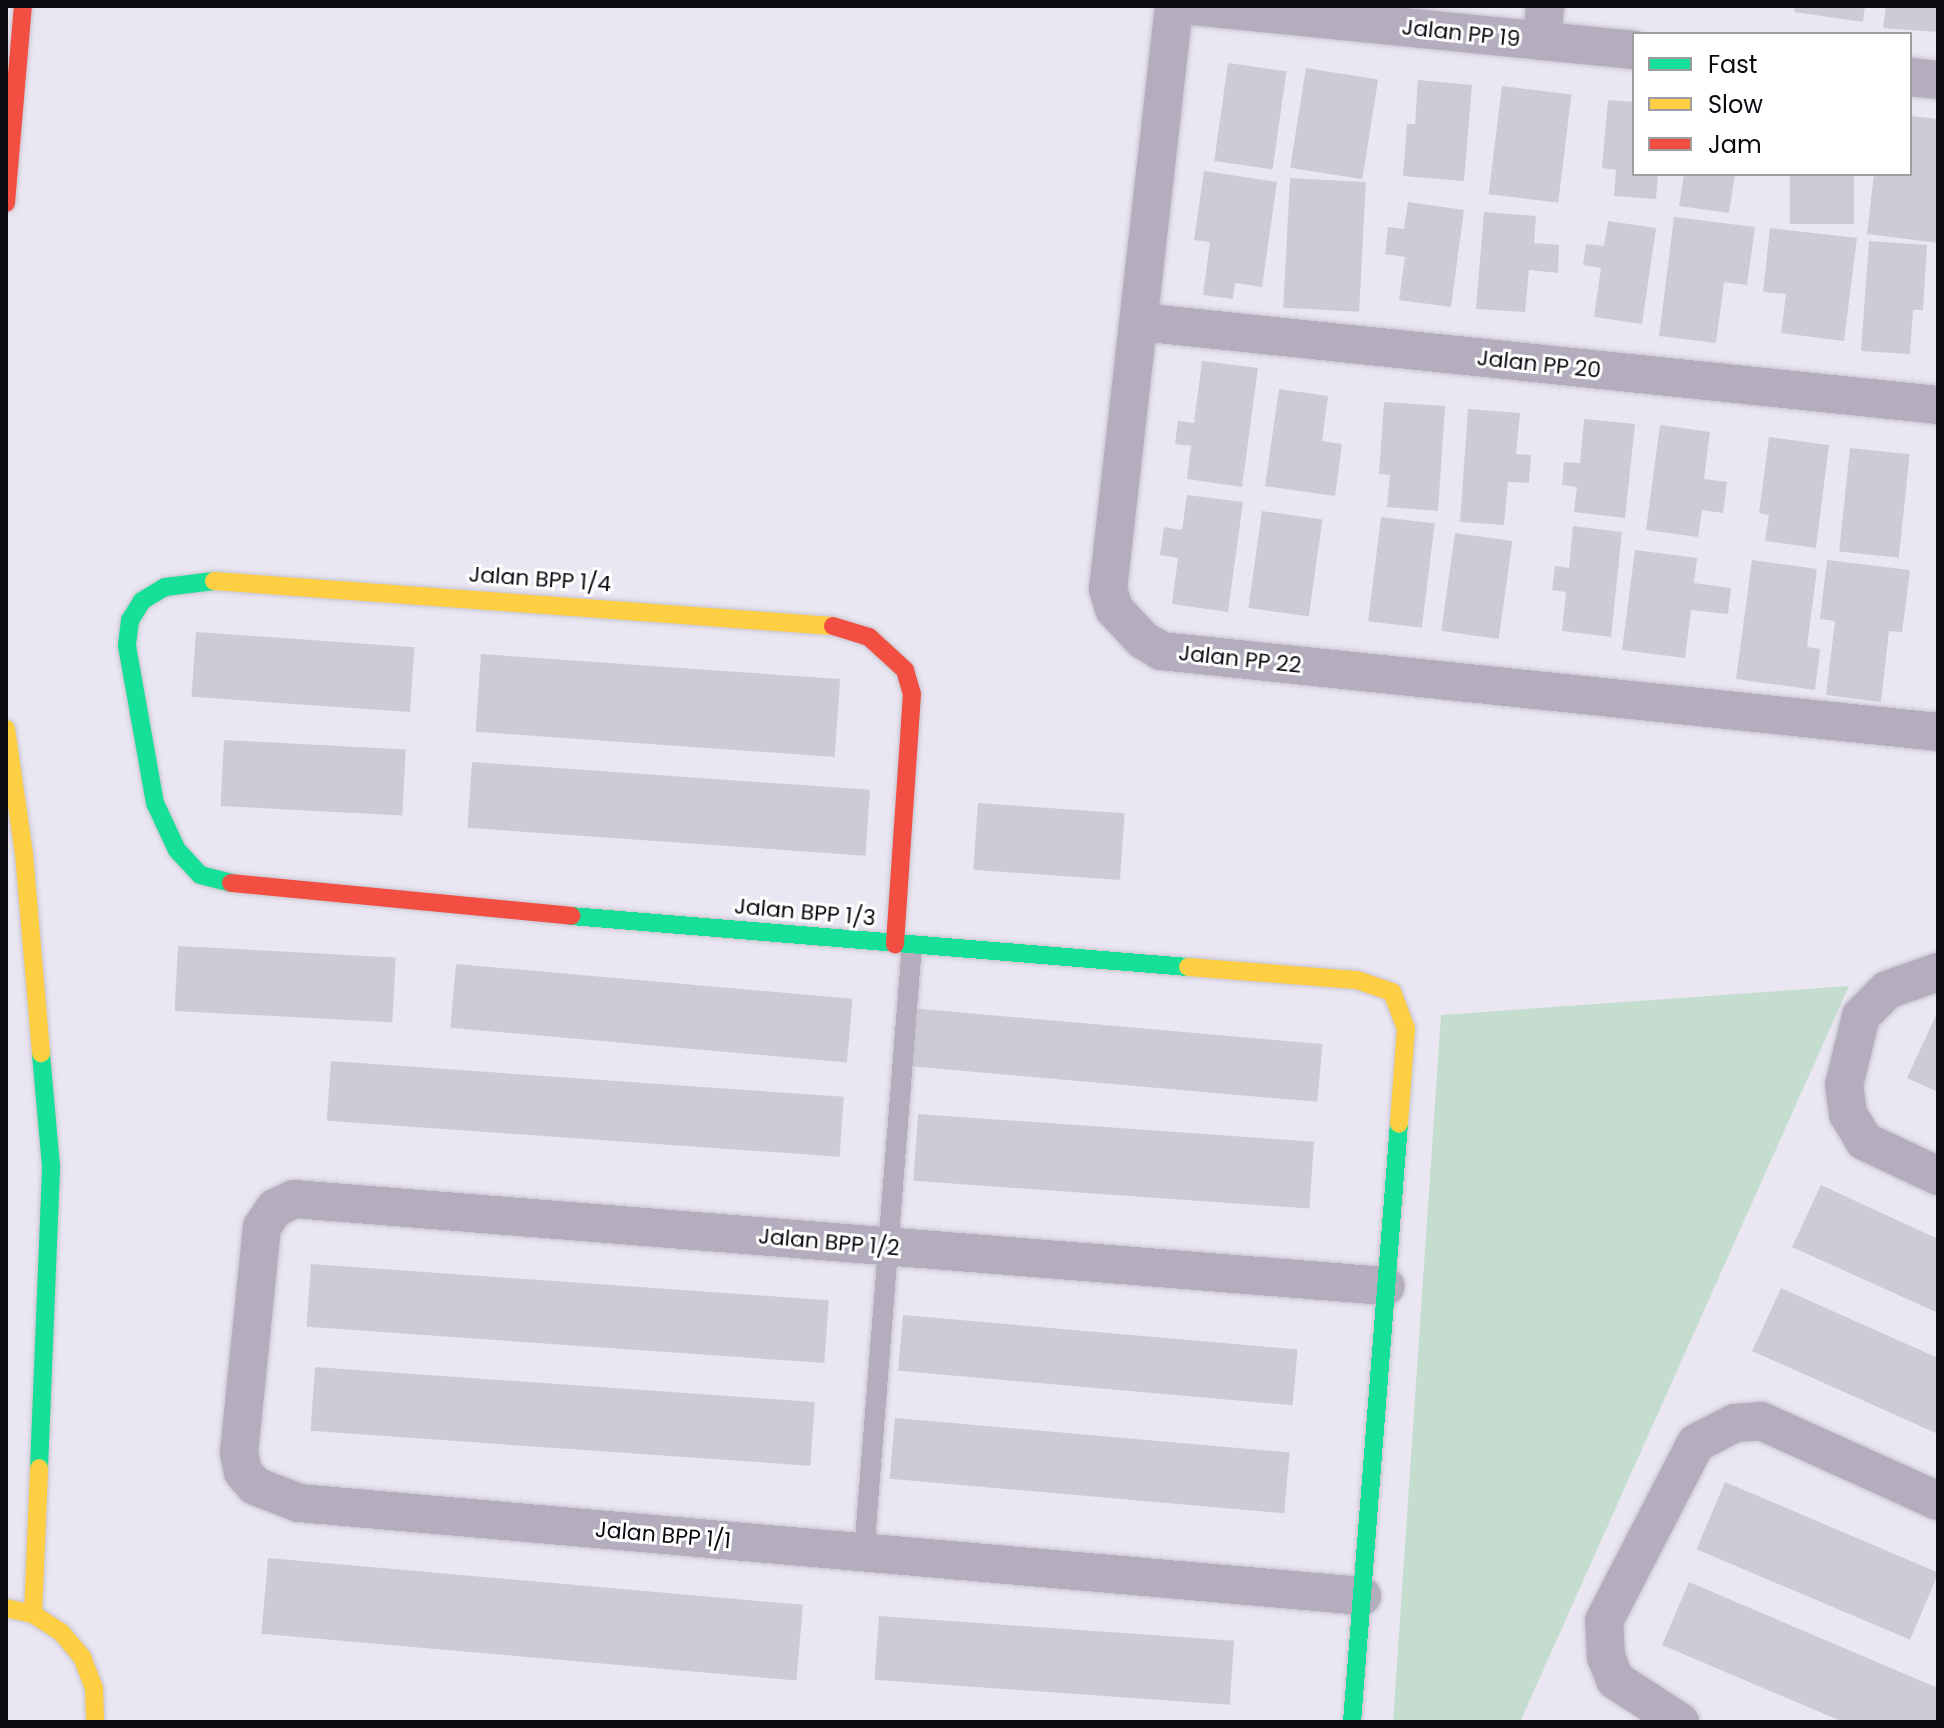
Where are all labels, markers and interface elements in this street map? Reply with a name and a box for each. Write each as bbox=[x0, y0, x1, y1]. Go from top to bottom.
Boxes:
street label: Jalan PP 19 bbox=[1400, 14, 1522, 52]
legend bbox=[1632, 32, 1912, 176]
text: Fast bbox=[1708, 48, 1758, 81]
text: Slow bbox=[1708, 88, 1763, 121]
text: Jam bbox=[1708, 128, 1762, 161]
street label: Jalan PP 20 bbox=[1476, 344, 1602, 384]
street label: Jalan BPP 1/4 bbox=[468, 561, 612, 597]
street label: Jalan PP 22 bbox=[1177, 639, 1303, 679]
street label: Jalan BPP 1/3 bbox=[733, 893, 877, 931]
street label: Jalan BPP 1/2 bbox=[757, 1223, 901, 1261]
street label: Jalan BPP 1/1 bbox=[594, 1516, 732, 1554]

